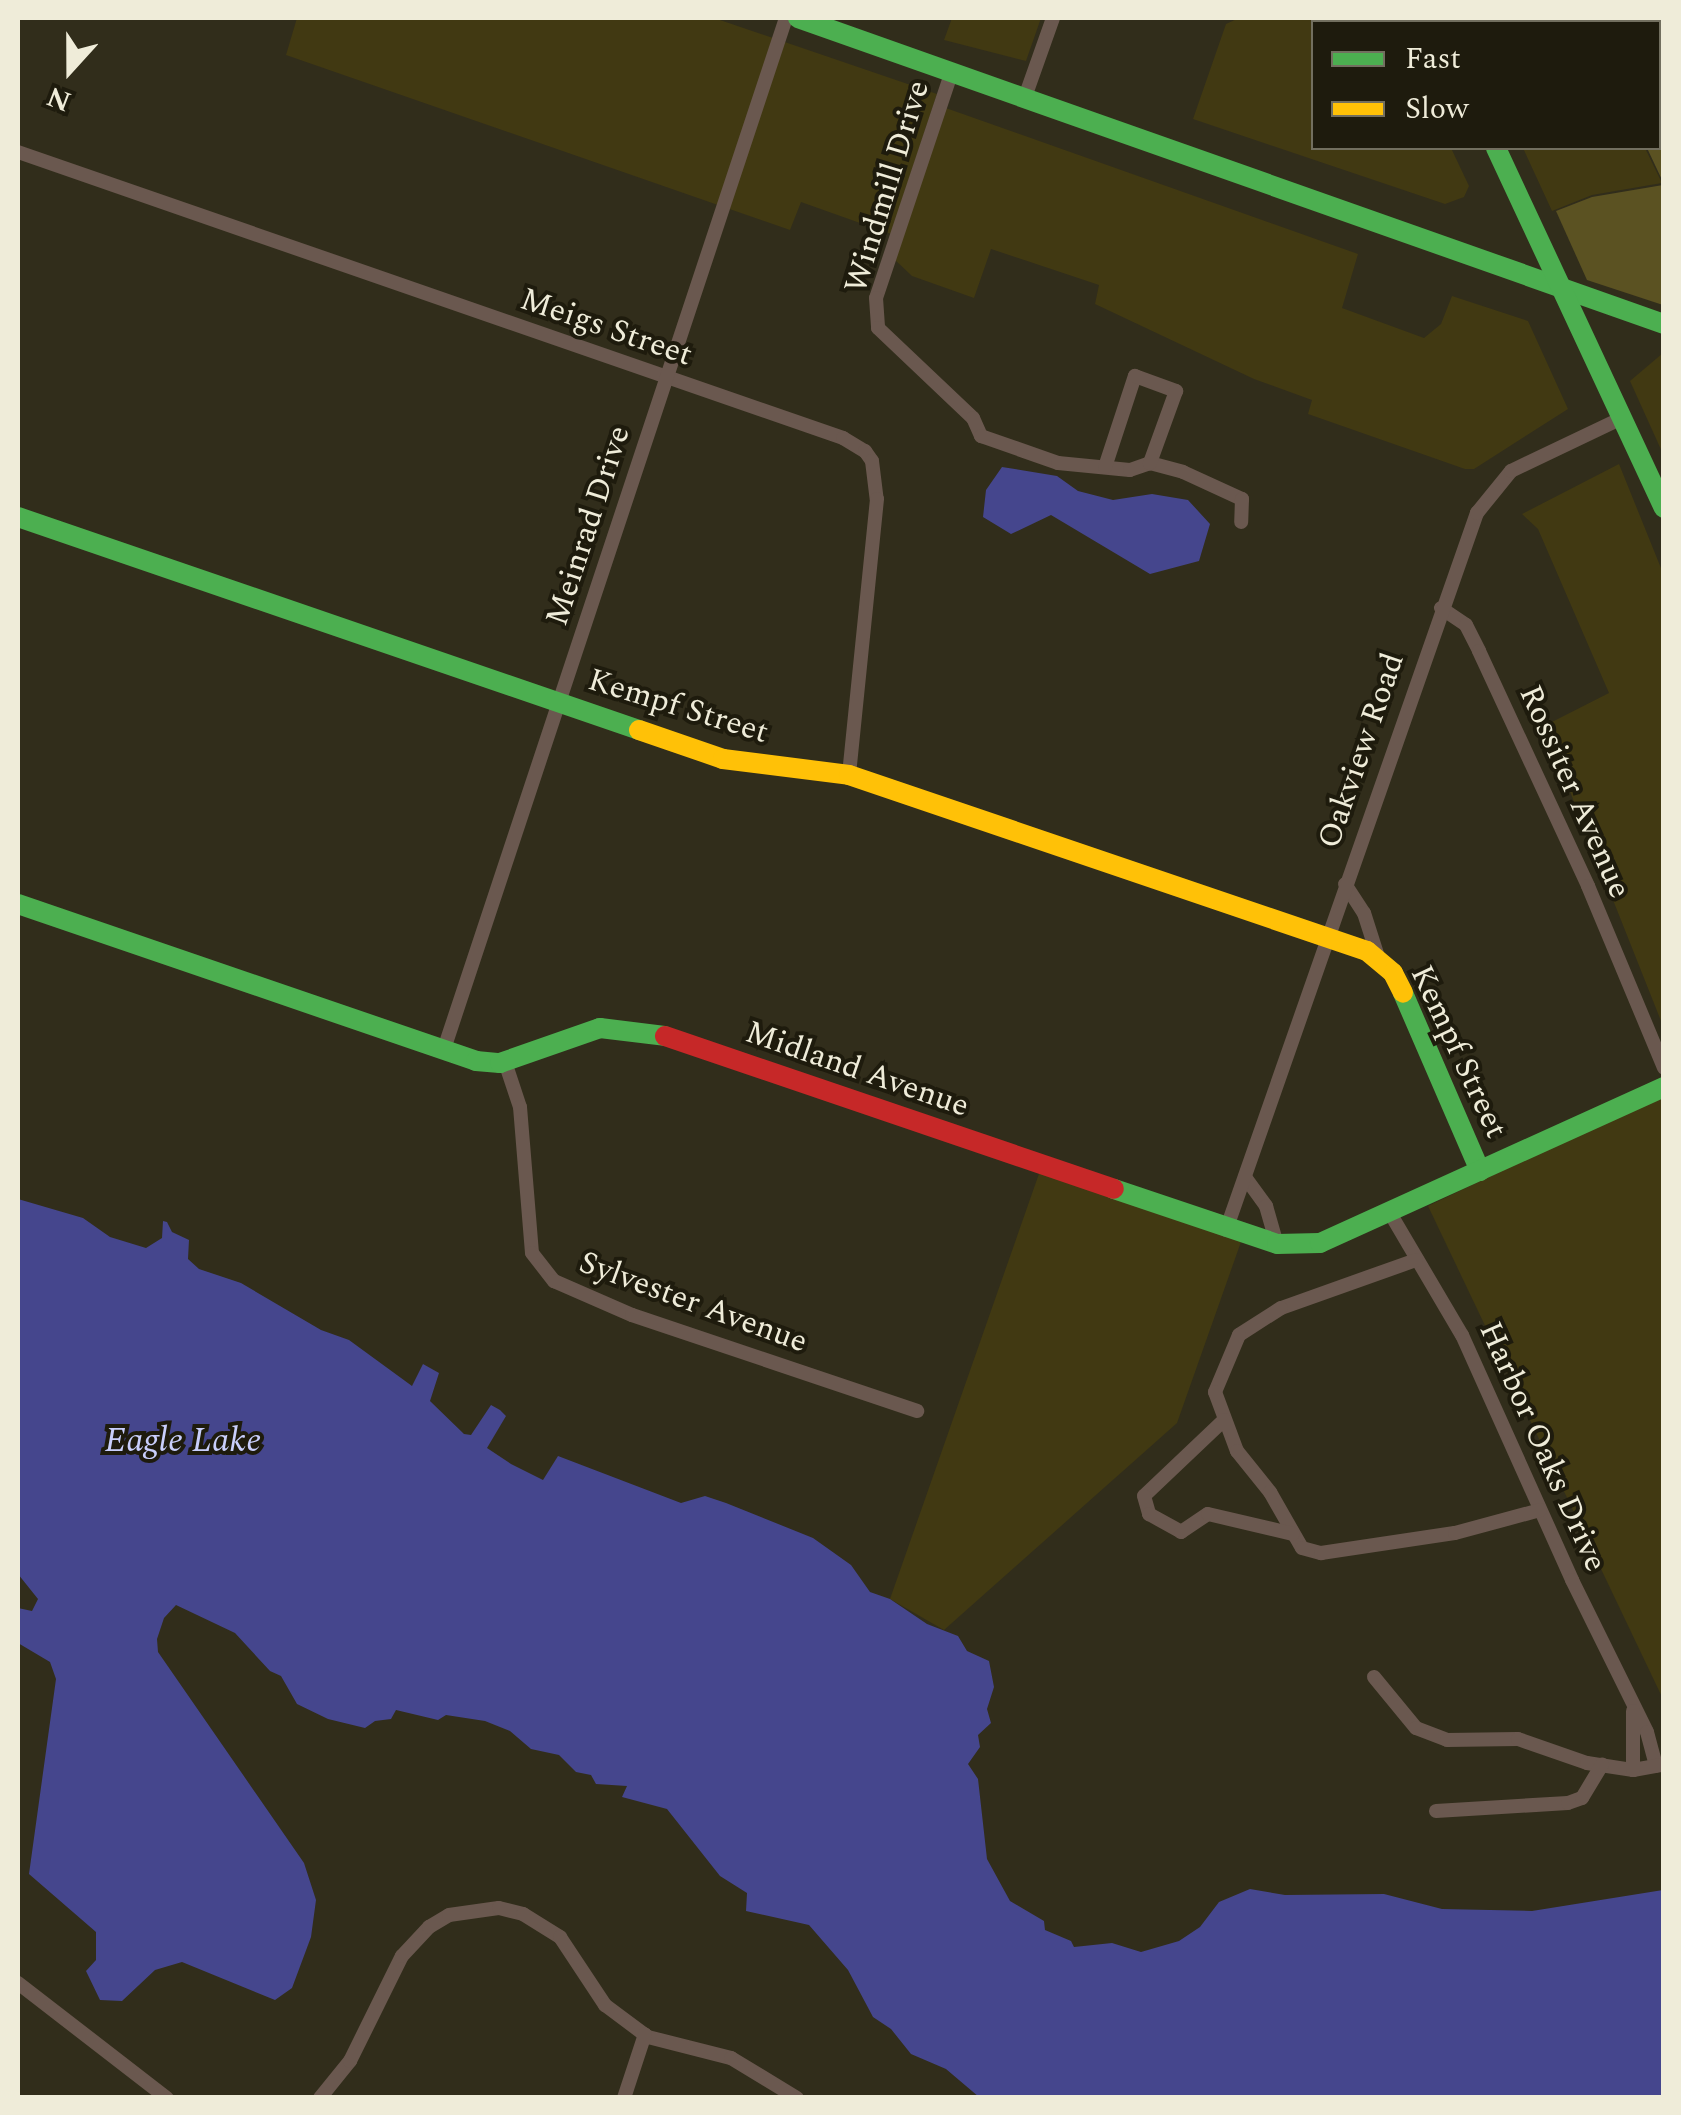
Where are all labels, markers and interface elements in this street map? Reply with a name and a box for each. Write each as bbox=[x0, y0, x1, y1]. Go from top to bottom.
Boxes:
north arrow bbox=[20, 20, 120, 120]
legend bbox=[1311, 20, 1661, 150]
text: Fast bbox=[1405, 36, 1461, 82]
text: N bbox=[41, 74, 77, 123]
street label: Windmill Drive bbox=[837, 76, 939, 298]
text: Slow bbox=[1405, 86, 1469, 132]
street label: Meigs Street bbox=[515, 281, 697, 375]
street label: Meinrad Drive bbox=[539, 421, 639, 631]
street label: Oakview Road bbox=[1311, 648, 1413, 854]
street label: Kempf Street bbox=[583, 661, 773, 753]
street label: Rossiter Avenue bbox=[1510, 680, 1638, 904]
street label: Kempf Street bbox=[1401, 959, 1515, 1145]
street label: Midland Avenue bbox=[740, 1014, 974, 1126]
street label: Sylvester Avenue bbox=[574, 1244, 812, 1362]
street label: Harbor Oaks Drive bbox=[1470, 1316, 1614, 1578]
water label: Eagle Lake bbox=[105, 1420, 261, 1462]

